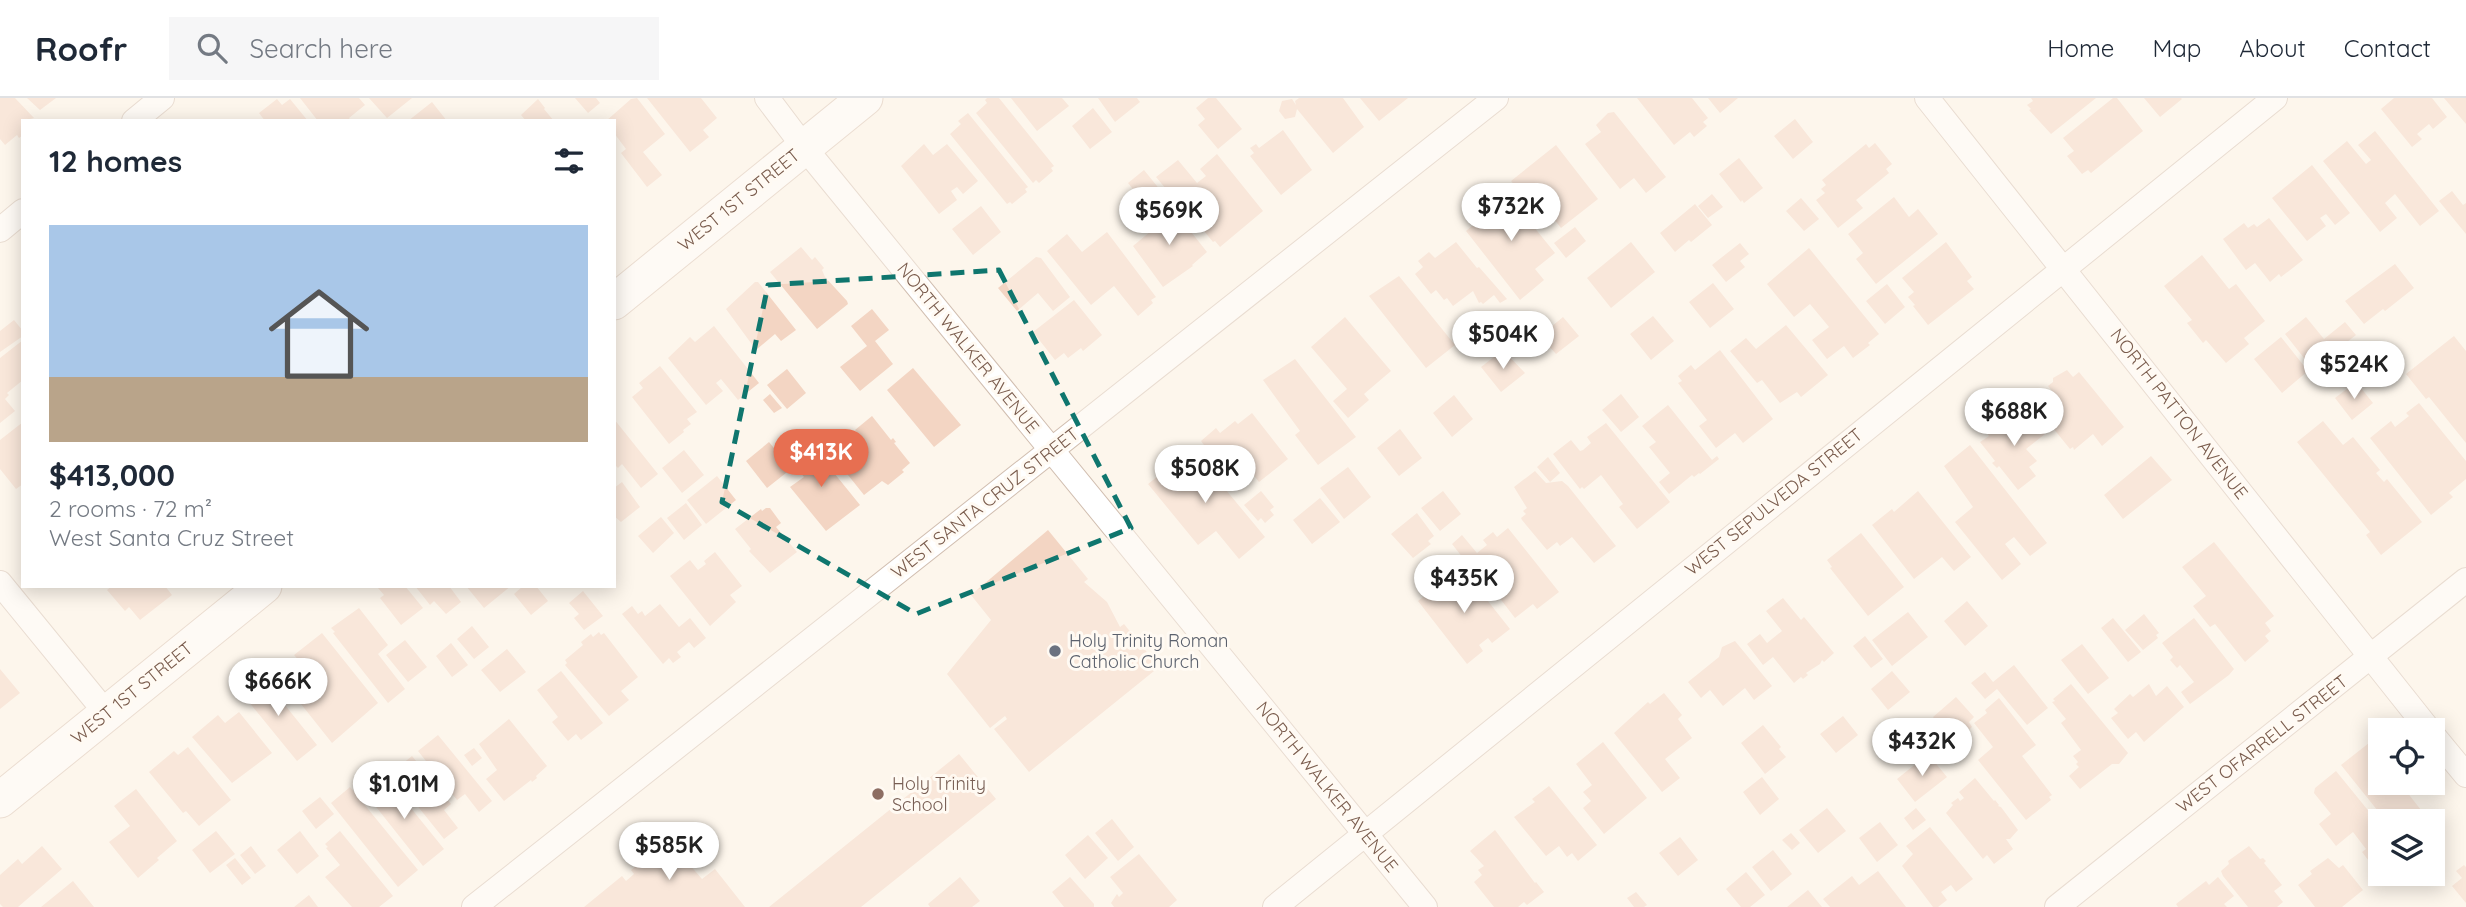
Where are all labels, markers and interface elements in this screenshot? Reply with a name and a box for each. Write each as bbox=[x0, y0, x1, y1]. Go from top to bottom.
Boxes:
search box bbox=[169, 17, 659, 80]
text: Roofr bbox=[35, 28, 127, 69]
icon: search bbox=[193, 29, 231, 67]
text: Search here bbox=[249, 32, 393, 65]
text: Home bbox=[2047, 33, 2114, 63]
text: Map bbox=[2152, 33, 2201, 63]
text: About bbox=[2239, 33, 2306, 63]
text: Contact bbox=[2344, 33, 2431, 63]
text: 12 homes bbox=[49, 142, 182, 180]
icon: filters bbox=[550, 142, 588, 180]
street label: WEST 1ST STREET bbox=[673, 143, 804, 256]
pin: $732K bbox=[1462, 184, 1560, 243]
pin: $569K bbox=[1120, 188, 1218, 247]
text: $732K bbox=[1478, 191, 1544, 220]
text: $569K bbox=[1135, 195, 1203, 224]
street label: NORTH WALKER AVENUE bbox=[892, 258, 1044, 438]
icon: home bbox=[256, 271, 382, 397]
pin: $504K bbox=[1454, 312, 1552, 371]
text: $504K bbox=[1468, 319, 1538, 348]
street label: NORTH PATTON AVENUE bbox=[2106, 324, 2253, 504]
pin: $524K bbox=[2305, 342, 2403, 401]
text: $524K bbox=[2320, 349, 2388, 378]
pin: $688K bbox=[1965, 388, 2063, 448]
text: $688K bbox=[1981, 396, 2047, 425]
street label: WEST SANTA CRUZ STREET bbox=[886, 422, 1083, 583]
street label: WEST SEPULVEDA STREET bbox=[1680, 423, 1867, 580]
pin: $413K bbox=[772, 430, 870, 489]
text: $413K bbox=[790, 437, 852, 466]
pin: $508K bbox=[1156, 446, 1254, 505]
text: $508K bbox=[1171, 453, 1239, 482]
text: $413,000 bbox=[49, 456, 175, 494]
text: 2 rooms · 72 m² bbox=[49, 494, 212, 523]
text: West Santa Cruz Street bbox=[49, 523, 294, 552]
pin: $435K bbox=[1415, 556, 1513, 615]
text: $435K bbox=[1430, 563, 1498, 592]
place label: Holy Trinity Roman Catholic Church bbox=[1069, 629, 1228, 673]
street label: WEST 1ST STREET bbox=[66, 636, 197, 749]
marker: Holy Trinity Roman Catholic Church bbox=[1047, 643, 1063, 659]
pin: $666K bbox=[229, 658, 327, 718]
text: $666K bbox=[245, 666, 311, 695]
street label: WEST OFARRELL STREET bbox=[2171, 669, 2352, 818]
street label: NORTH WALKER AVENUE bbox=[1251, 697, 1403, 877]
pin: $432K bbox=[1873, 718, 1971, 778]
map controls bbox=[2368, 718, 2445, 886]
button: locate bbox=[2368, 718, 2445, 795]
text: $432K bbox=[1888, 726, 1956, 755]
pin: $1.01M bbox=[347, 762, 461, 821]
text: $1.01M bbox=[369, 769, 439, 798]
place label: Holy Trinity School bbox=[892, 772, 986, 816]
marker: Holy Trinity School bbox=[870, 786, 886, 802]
button: layers bbox=[2368, 809, 2445, 886]
pin: $585K bbox=[620, 822, 718, 882]
text: $585K bbox=[635, 830, 703, 859]

